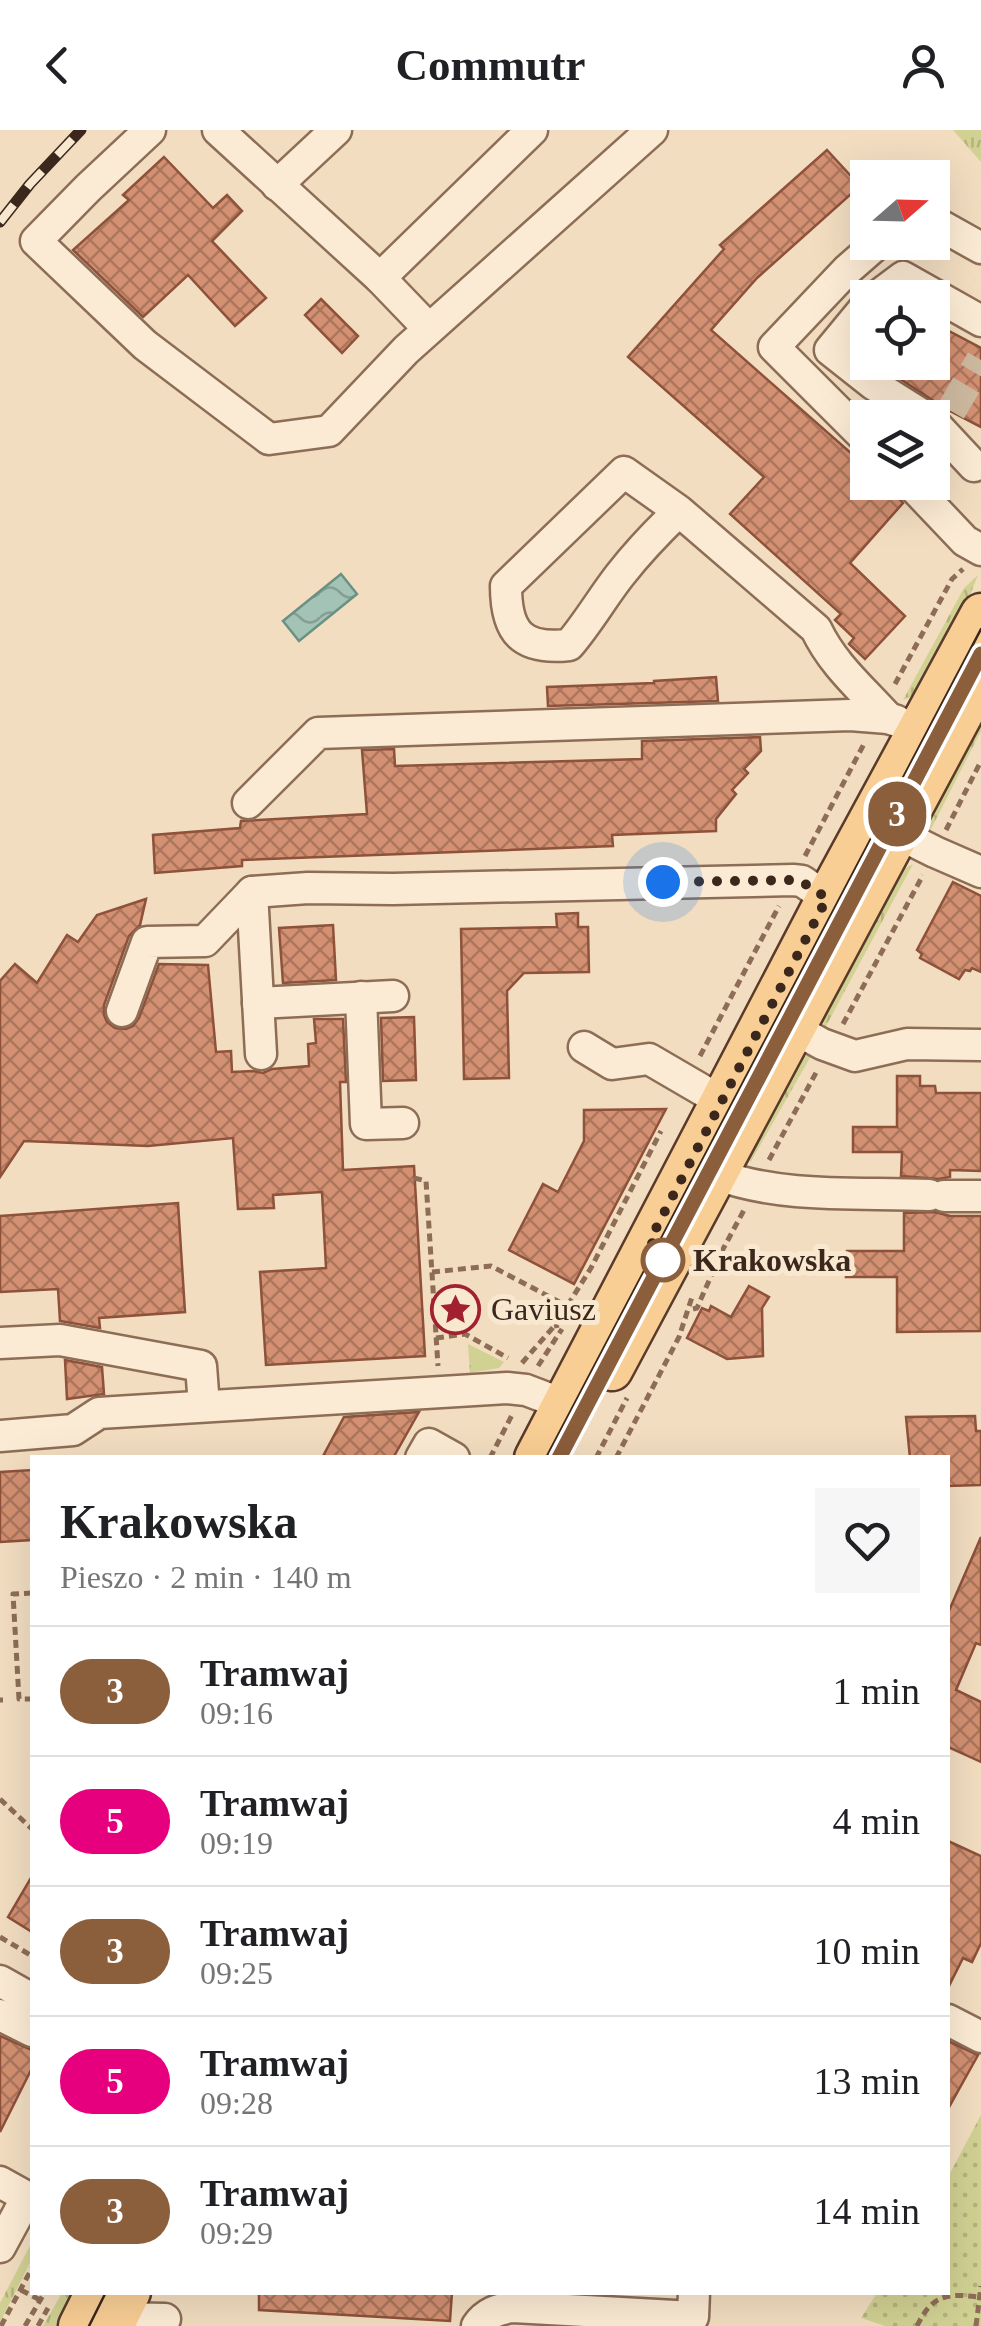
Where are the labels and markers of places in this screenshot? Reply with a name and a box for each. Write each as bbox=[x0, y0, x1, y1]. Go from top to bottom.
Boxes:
marker: Krakowska bbox=[642, 1239, 684, 1281]
place label: Krakowska bbox=[693, 1242, 851, 1278]
place icon: Gaviusz bbox=[430, 1283, 482, 1335]
place label: Gaviusz bbox=[491, 1291, 596, 1327]

